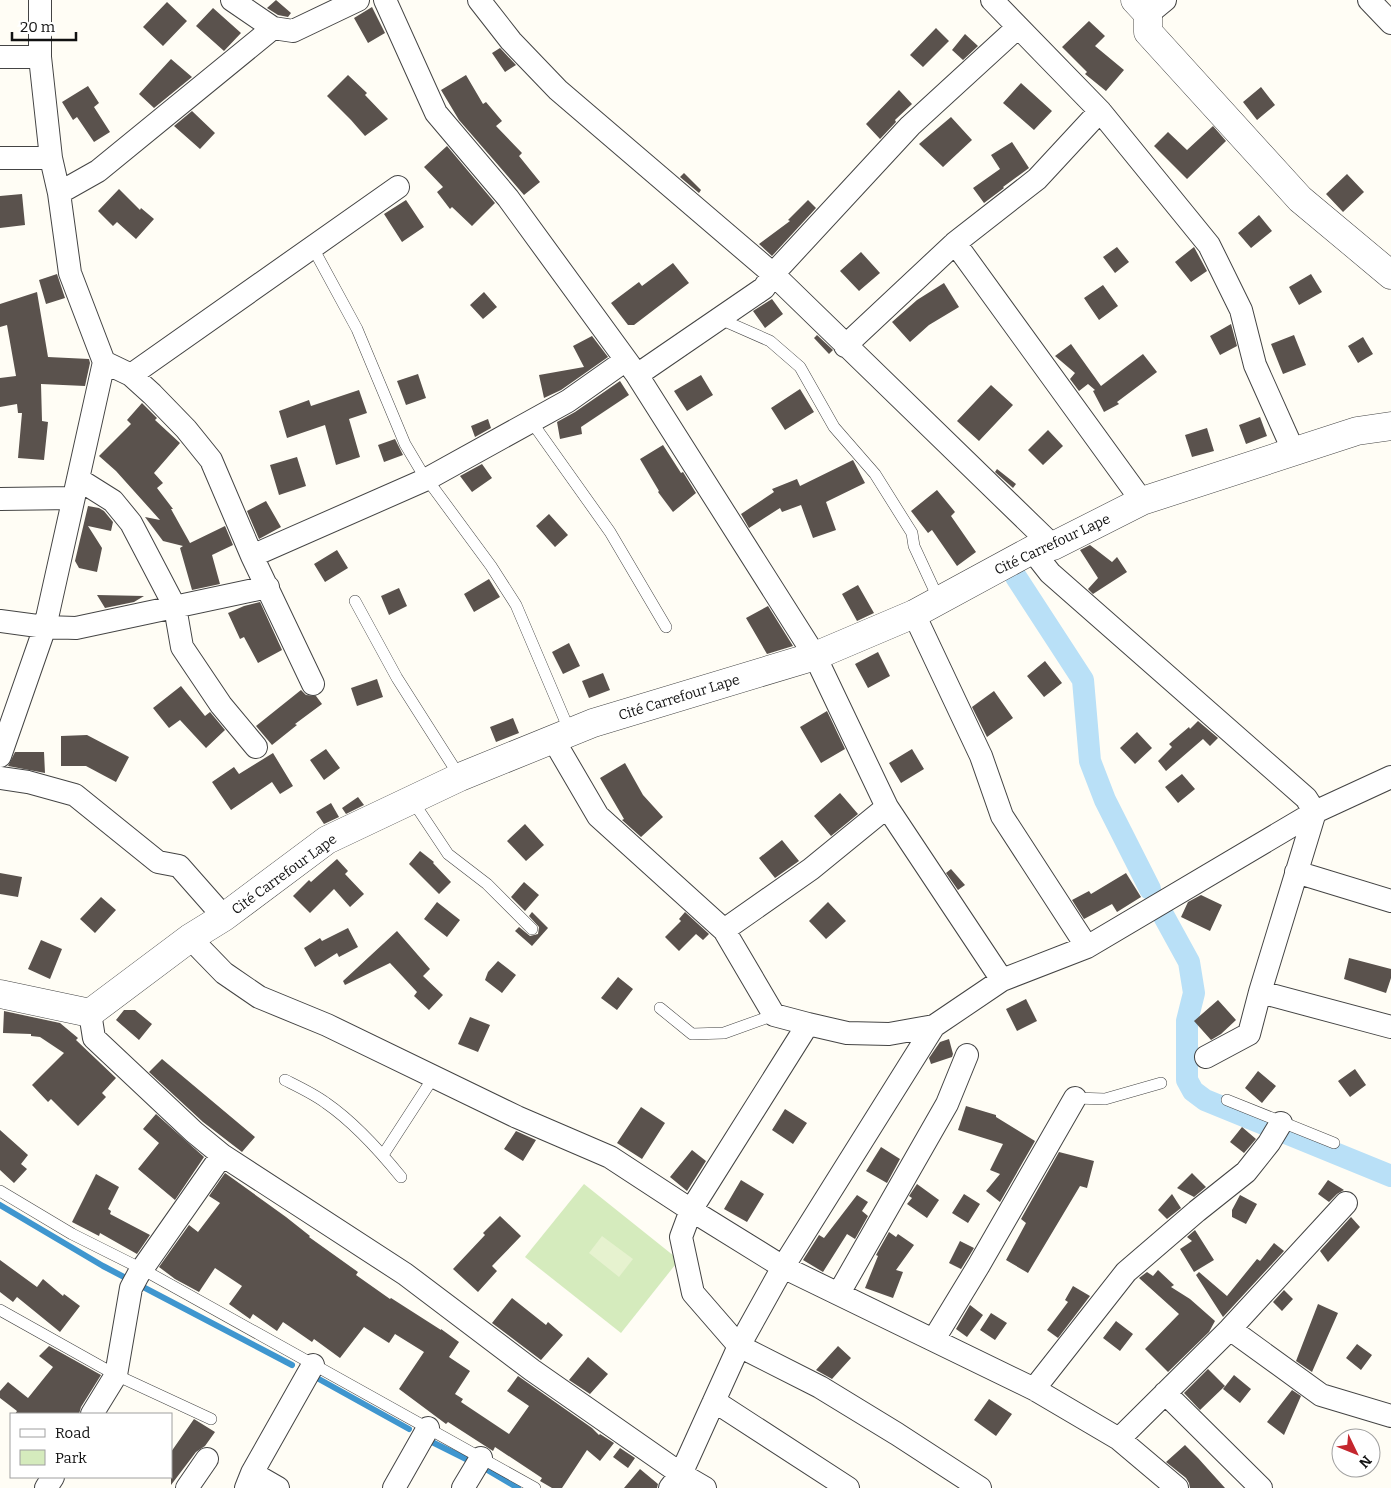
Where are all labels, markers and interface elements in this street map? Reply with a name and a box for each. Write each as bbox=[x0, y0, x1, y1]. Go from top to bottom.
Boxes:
scale bar bbox=[12, 10, 76, 42]
text: 20 m bbox=[20, 18, 56, 36]
street label: Cité Carrefour Lape bbox=[992, 510, 1113, 579]
street label: Cité Carrefour Lape bbox=[617, 671, 742, 724]
street label: Cité Carrefour Lape bbox=[228, 831, 340, 918]
legend bbox=[10, 1413, 172, 1478]
text: Road bbox=[55, 1424, 90, 1442]
north arrow bbox=[1331, 1428, 1381, 1478]
text: Park bbox=[55, 1449, 87, 1467]
text: N bbox=[1355, 1452, 1375, 1471]

